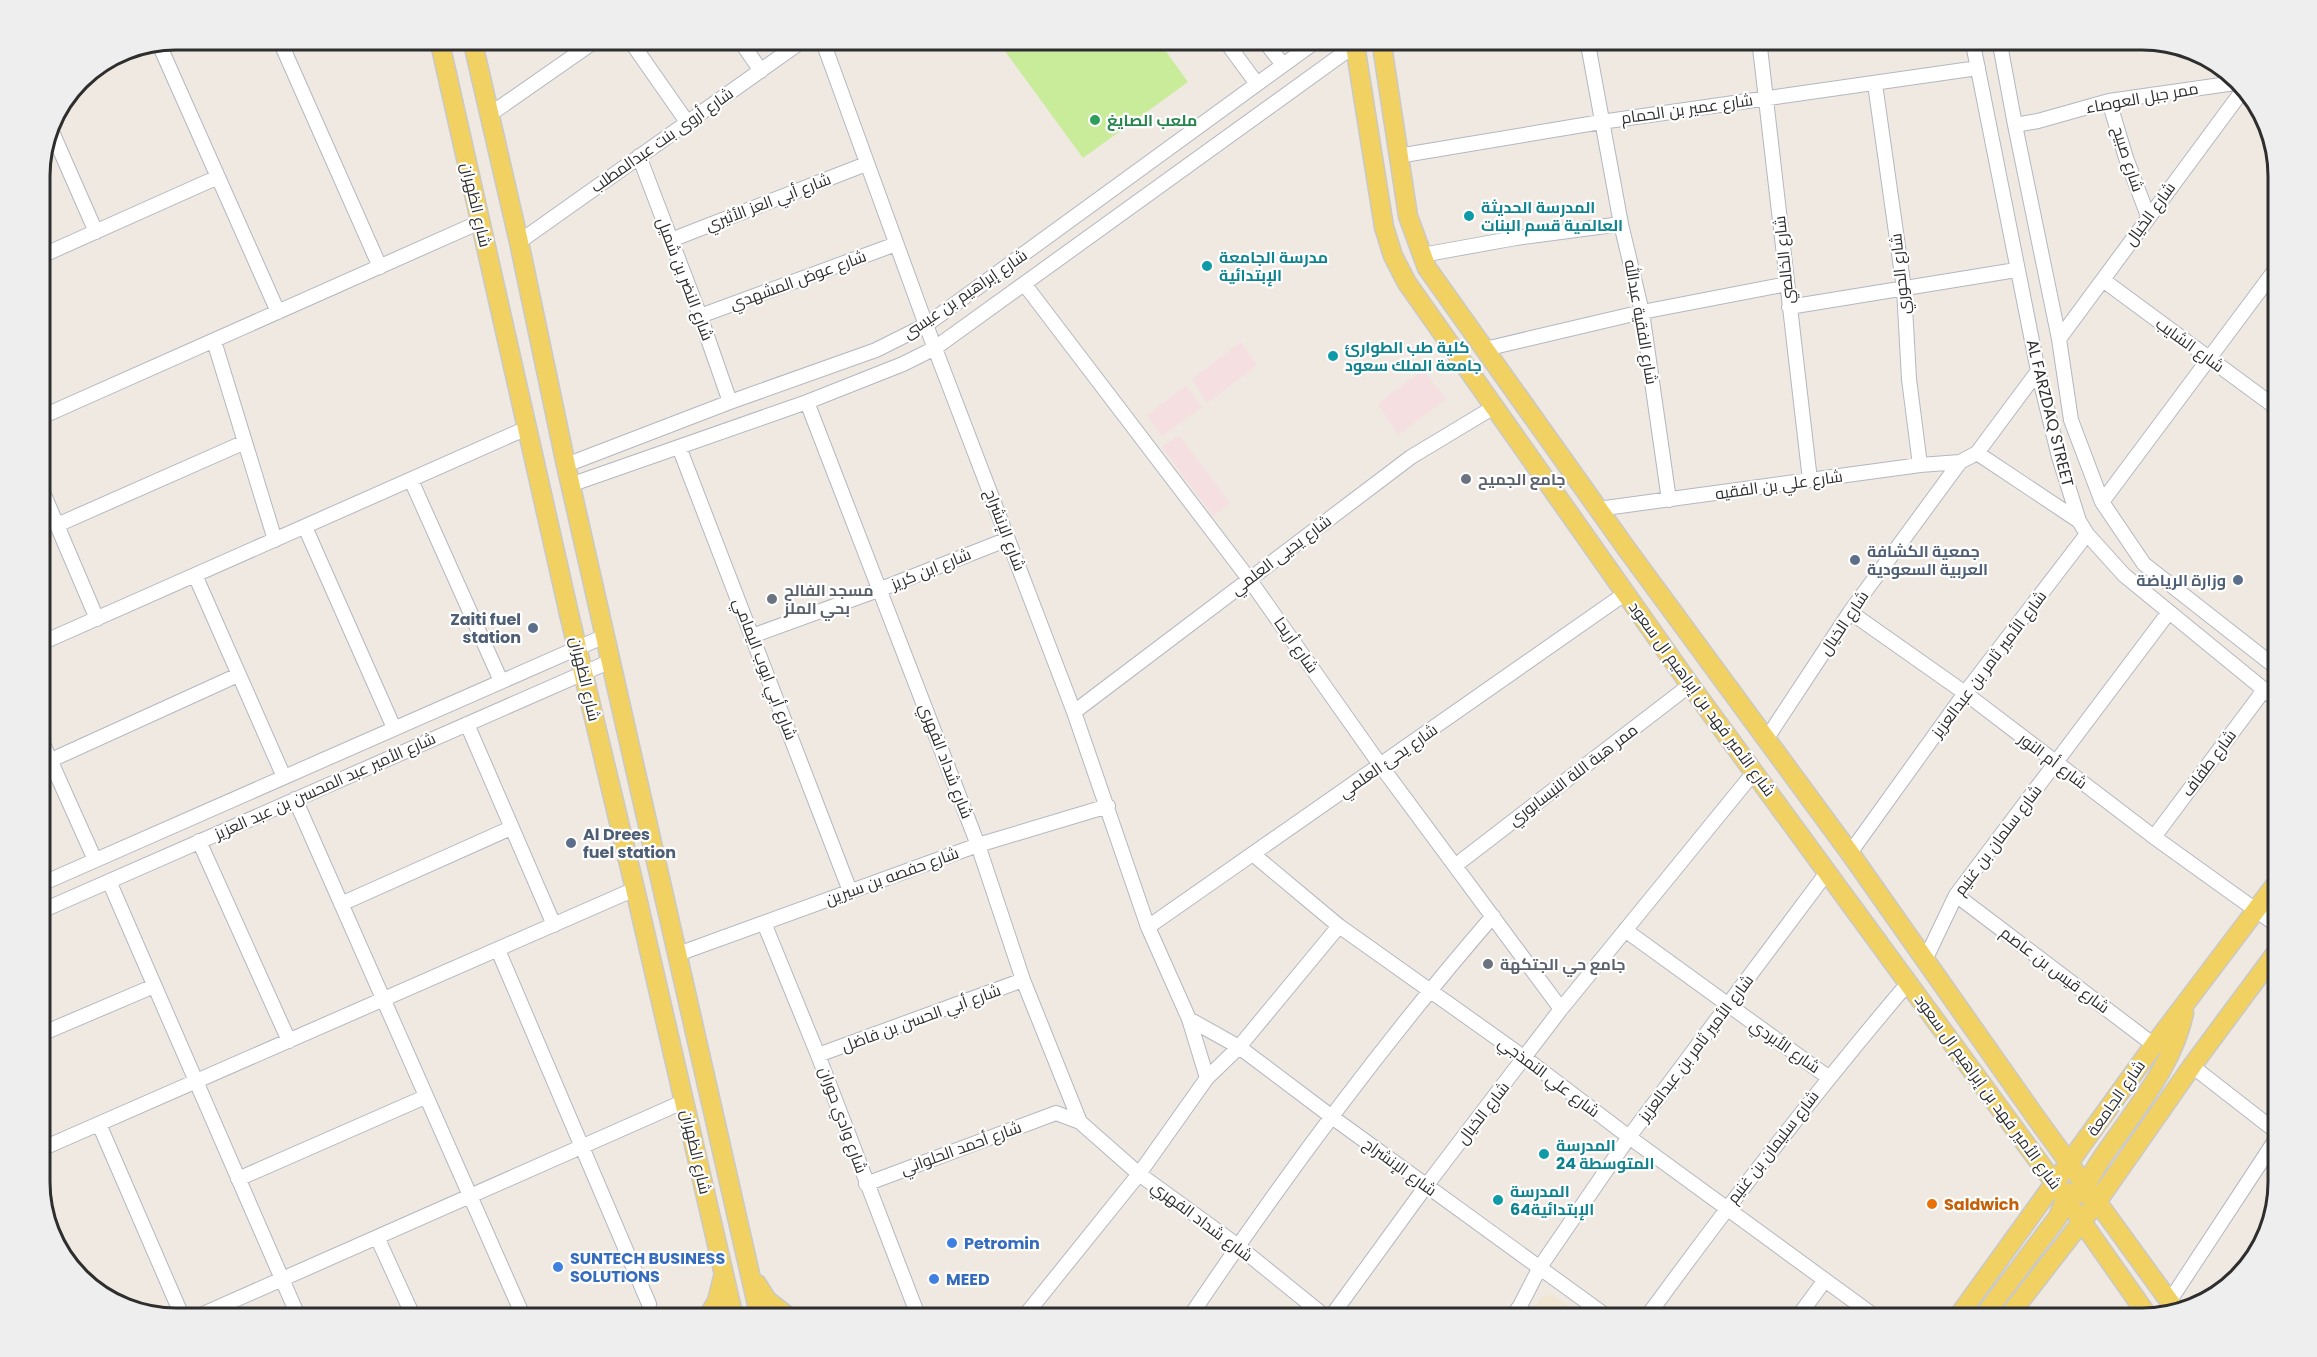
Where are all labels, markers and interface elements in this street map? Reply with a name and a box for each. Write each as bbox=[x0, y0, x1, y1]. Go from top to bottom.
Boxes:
street label: ممر جبل العوصاء bbox=[2084, 77, 2200, 119]
street label: شارع أروى بنت عبدالمطلب bbox=[586, 82, 738, 198]
street label: شارع عمير بن الحمام bbox=[1620, 88, 1754, 130]
place label: ملعب الصايغ bbox=[1107, 109, 1197, 132]
marker: ملعب الصايغ bbox=[1088, 113, 1102, 127]
street label: شارع صبيح bbox=[2107, 123, 2149, 195]
street label: شارع الظهران bbox=[455, 160, 497, 250]
street label: شارع أبي العز الأثيري bbox=[702, 167, 835, 238]
street label: شارع الخيال bbox=[2119, 177, 2181, 251]
place label: المدرسة الحديثة العالمية قسم البنات bbox=[1481, 196, 1623, 237]
marker: المدرسة الحديثة العالمية قسم البنات bbox=[1462, 209, 1476, 223]
street label: شارع النضر بن شميل bbox=[651, 214, 719, 344]
street label: شارع الخالصي bbox=[1768, 215, 1801, 305]
street label: شارع الحوري bbox=[1884, 232, 1918, 316]
street label: شارع إبراهيم بن عيسى bbox=[898, 244, 1032, 344]
street label: شارع عوض المشهدي bbox=[726, 245, 870, 317]
place label: مدرسة الجامعة الإبتدائية bbox=[1219, 246, 1328, 287]
street label: شارع الفقية عبدالله bbox=[1619, 258, 1663, 386]
marker: مدرسة الجامعة الإبتدائية bbox=[1200, 259, 1214, 273]
street label: شارع الشايب bbox=[2151, 312, 2229, 378]
place label: كلية طب الطوارئ جامعة الملك سعود bbox=[1345, 336, 1482, 377]
street label: AL FARZDAQ STREET bbox=[2021, 337, 2080, 489]
marker: كلية طب الطوارئ جامعة الملك سعود bbox=[1326, 349, 1340, 363]
street label: شارع علي بن الفقيه bbox=[1714, 465, 1845, 507]
place label: جامع الجميح bbox=[1478, 468, 1566, 491]
marker: جامع الجميح bbox=[1459, 472, 1473, 486]
street label: شارع الإنشراح bbox=[979, 486, 1031, 574]
street label: شارع يحيى العلمي bbox=[1226, 509, 1337, 602]
place label: جمعية الكشافة العربية السعودية bbox=[1867, 540, 1988, 581]
street label: شارع ابن كريز bbox=[887, 543, 974, 596]
marker: جمعية الكشافة العربية السعودية bbox=[1848, 553, 1862, 567]
place label: وزارة الرياضة bbox=[2136, 569, 2226, 592]
marker: وزارة الرياضة bbox=[2231, 573, 2245, 587]
place label: مسجد الفالح بحي الملز bbox=[783, 579, 874, 621]
street label: شارع الخيال bbox=[1814, 586, 1874, 660]
street label: شارع الأمير ثامر بن عبدالعزيز bbox=[1925, 586, 2052, 743]
marker: مسجد الفالح بحي الملز bbox=[765, 592, 779, 606]
street label: شارع أبي ايوب اليمامي bbox=[725, 595, 803, 744]
street label: شارع الأمير فهد بن إبراهيم ال سعود bbox=[1623, 597, 1781, 801]
place label: Zaiti fuel station bbox=[450, 608, 521, 649]
street label: شارع أريحا bbox=[1268, 612, 1324, 678]
marker: Zaiti fuel station bbox=[526, 621, 540, 635]
street label: شارع الظهران bbox=[564, 634, 606, 724]
street label: شارع شداد الفهري bbox=[912, 700, 979, 823]
street label: شارع يحئ العلمي bbox=[1334, 718, 1443, 805]
street label: ممر هبة اللة النيسابوري bbox=[1503, 719, 1644, 833]
street label: شارع طفاف bbox=[2176, 725, 2242, 801]
street label: شارع الأمير عبد المحسن بن عبد العزيز bbox=[210, 727, 439, 846]
street label: شارع أم النور bbox=[2013, 727, 2092, 794]
street label: شارع سلمان بن غنيم bbox=[1949, 780, 2047, 900]
place label: Al Drees fuel station bbox=[583, 823, 676, 864]
marker: Al Drees fuel station bbox=[564, 836, 578, 850]
street label: شارع حفصه بن سيرين bbox=[822, 841, 962, 911]
street label: شارع قيس بن عاصم bbox=[1996, 921, 2114, 1019]
place label: جامع حي الجتكهة bbox=[1500, 953, 1626, 977]
marker: جامع حي الجتكهة bbox=[1481, 957, 1495, 971]
street label: شارع الأمير ثامر بن عبدالعزيز bbox=[1632, 970, 1759, 1127]
street label: شارع أبي الحسن بن فاضل bbox=[838, 978, 1005, 1059]
street label: شارع الأمير فهد بن إبراهيم ال سعود bbox=[1909, 990, 2067, 1194]
street label: شارع الأبردي bbox=[1744, 1013, 1825, 1080]
street label: شارع علي النمذجي bbox=[1492, 1031, 1604, 1124]
street label: شارع الجامعة bbox=[2081, 1055, 2151, 1141]
street label: شارع وادي حوران bbox=[811, 1063, 873, 1177]
street label: شارع الخيال bbox=[1451, 1077, 1515, 1149]
street label: شارع سليمان بن غنيم bbox=[1722, 1086, 1824, 1208]
street label: شارع الظهران bbox=[675, 1107, 717, 1197]
street label: شارع أحمد الحلواني bbox=[897, 1115, 1025, 1182]
street label: شارع الإنشراح bbox=[1358, 1132, 1442, 1202]
place label: المدرسة المتوسطة 24 bbox=[1556, 1134, 1654, 1175]
marker: المدرسة المتوسطة 24 bbox=[1537, 1147, 1551, 1161]
street label: شارع شداد الفهري bbox=[1145, 1175, 1258, 1268]
place label: المدرسة الإبتدائية64 bbox=[1510, 1180, 1594, 1221]
marker: المدرسة الإبتدائية64 bbox=[1491, 1193, 1505, 1207]
place label: Saldwich bbox=[1944, 1193, 2019, 1216]
marker: Saldwich bbox=[1925, 1197, 1939, 1211]
place label: Petromin bbox=[964, 1232, 1040, 1255]
marker: Petromin bbox=[945, 1236, 959, 1250]
place label: SUNTECH BUSINESS SOLUTIONS bbox=[570, 1247, 725, 1288]
marker: SUNTECH BUSINESS SOLUTIONS bbox=[551, 1260, 565, 1274]
place label: MEED bbox=[946, 1268, 990, 1291]
marker: MEED bbox=[927, 1272, 941, 1286]

